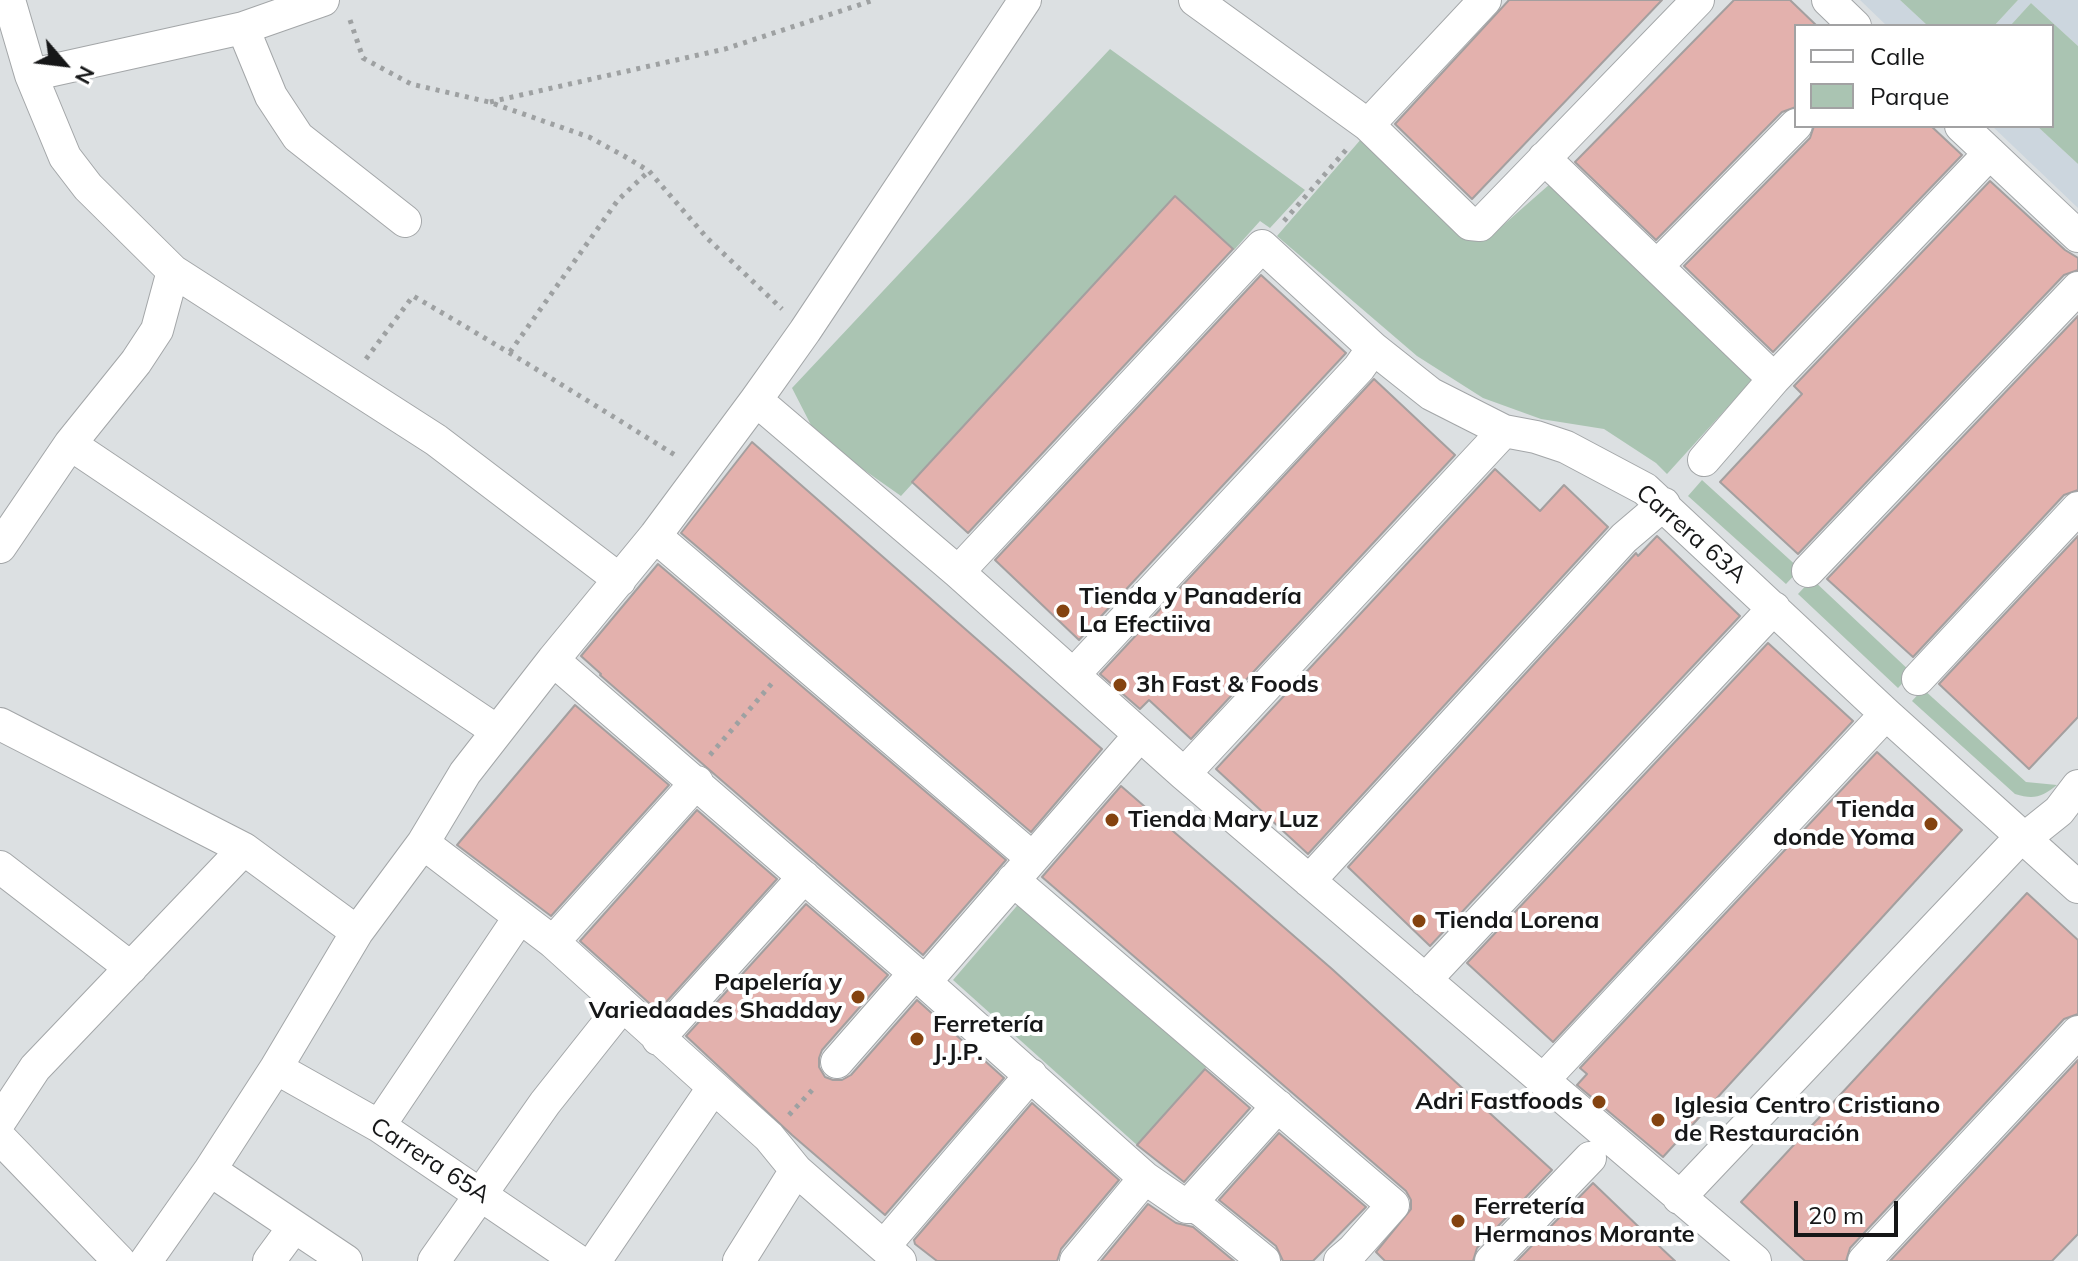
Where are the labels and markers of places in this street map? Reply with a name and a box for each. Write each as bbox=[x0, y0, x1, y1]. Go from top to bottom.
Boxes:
place label: Tienda y Panadería La Efectiiva bbox=[1079, 583, 1302, 639]
marker: Tienda y Panadería La Efectiiva bbox=[1054, 602, 1072, 620]
place label: 3h Fast & Foods bbox=[1136, 671, 1319, 699]
marker: 3h Fast & Foods bbox=[1111, 676, 1129, 694]
place label: Tienda donde Yoma bbox=[1773, 796, 1915, 852]
place label: Tienda Mary Luz bbox=[1128, 806, 1319, 834]
marker: Tienda Mary Luz bbox=[1103, 811, 1121, 829]
marker: Tienda donde Yoma bbox=[1922, 815, 1940, 833]
place label: Tienda Lorena bbox=[1435, 907, 1599, 935]
marker: Tienda Lorena bbox=[1410, 912, 1428, 930]
place label: Papelería y Variedaades Shadday bbox=[589, 969, 842, 1025]
marker: Papelería y Variedaades Shadday bbox=[849, 988, 867, 1006]
place label: Ferretería J.J.P. bbox=[933, 1011, 1044, 1067]
marker: Ferretería J.J.P. bbox=[908, 1030, 926, 1048]
place label: Adri Fastfoods bbox=[1415, 1088, 1583, 1116]
place label: Iglesia Centro Cristiano de Restauración bbox=[1674, 1092, 1940, 1148]
marker: Adri Fastfoods bbox=[1590, 1093, 1608, 1111]
marker: Iglesia Centro Cristiano de Restauración bbox=[1649, 1111, 1667, 1129]
place label: Ferretería Hermanos Morante bbox=[1474, 1193, 1695, 1249]
marker: Ferretería Hermanos Morante bbox=[1449, 1212, 1467, 1230]

